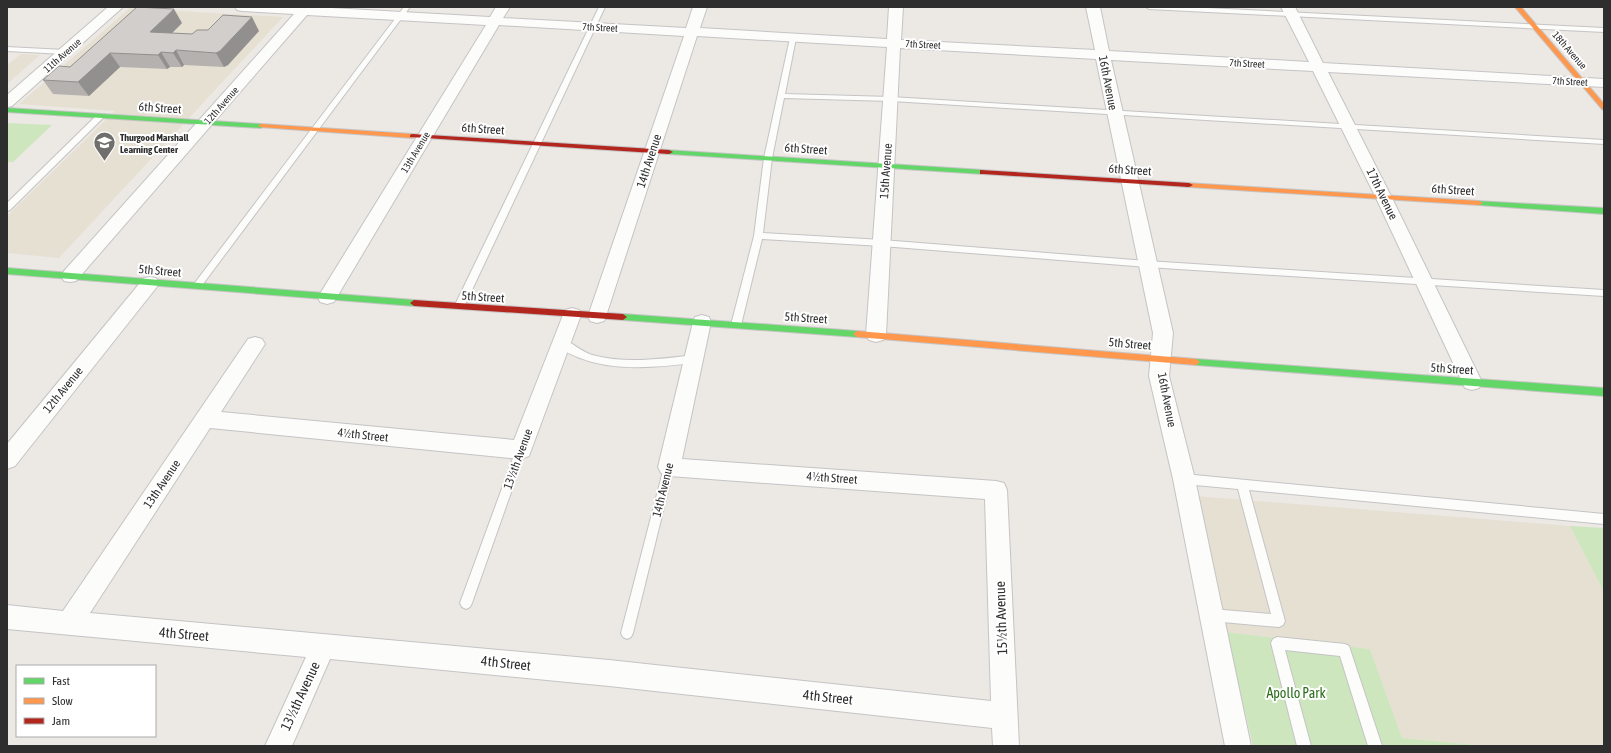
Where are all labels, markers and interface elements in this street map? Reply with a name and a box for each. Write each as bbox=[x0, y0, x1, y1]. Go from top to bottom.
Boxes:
street label: 7th Street bbox=[582, 21, 618, 34]
street label: 18th Avenue bbox=[1550, 29, 1589, 72]
street label: 11th Avenue bbox=[41, 36, 84, 75]
street label: 7th Street bbox=[905, 38, 941, 51]
street label: 16th Avenue bbox=[1096, 54, 1120, 112]
street label: 7th Street bbox=[1229, 57, 1265, 70]
street label: 7th Street bbox=[1552, 75, 1588, 88]
street label: 12th Avenue bbox=[202, 84, 241, 126]
street label: 6th Street bbox=[138, 100, 182, 117]
street label: 6th Street bbox=[461, 121, 505, 138]
street label: 13th Avenue bbox=[399, 129, 432, 175]
school or university icon: Thurgood Marshall Learning Center bbox=[91, 130, 117, 163]
place label: Thurgood Marshall Learning Center bbox=[120, 132, 189, 155]
street label: 14th Avenue bbox=[634, 132, 664, 190]
street label: 6th Street bbox=[784, 141, 828, 158]
street label: 15th Avenue bbox=[877, 143, 895, 199]
street label: 6th Street bbox=[1108, 162, 1152, 179]
street label: 17th Avenue bbox=[1364, 166, 1400, 222]
street label: 6th Street bbox=[1431, 182, 1475, 199]
street label: 5th Street bbox=[138, 262, 183, 280]
street label: 5th Street bbox=[461, 289, 505, 306]
street label: 5th Street bbox=[784, 310, 828, 327]
street label: 5th Street bbox=[1108, 335, 1153, 353]
street label: 5th Street bbox=[1430, 361, 1474, 378]
street label: 12th Avenue bbox=[40, 364, 86, 416]
street label: 16th Avenue bbox=[1155, 371, 1179, 429]
street label: 4½th Street bbox=[337, 425, 390, 445]
street label: 13½th Avenue bbox=[501, 427, 535, 491]
street label: 13th Avenue bbox=[141, 457, 183, 511]
street label: 14th Avenue bbox=[650, 461, 676, 519]
street label: 4½th Street bbox=[806, 469, 858, 487]
street label: 15½th Avenue bbox=[992, 581, 1010, 655]
street label: 4th Street bbox=[158, 624, 210, 644]
street label: 4th Street bbox=[480, 652, 532, 674]
street label: 13½th Avenue bbox=[277, 659, 323, 733]
legend bbox=[16, 665, 156, 737]
text: Fast bbox=[52, 674, 70, 688]
park label: Apollo Park bbox=[1266, 685, 1326, 701]
street label: 4th Street bbox=[802, 686, 854, 708]
text: Slow bbox=[52, 694, 73, 708]
text: Jam bbox=[52, 714, 70, 728]

